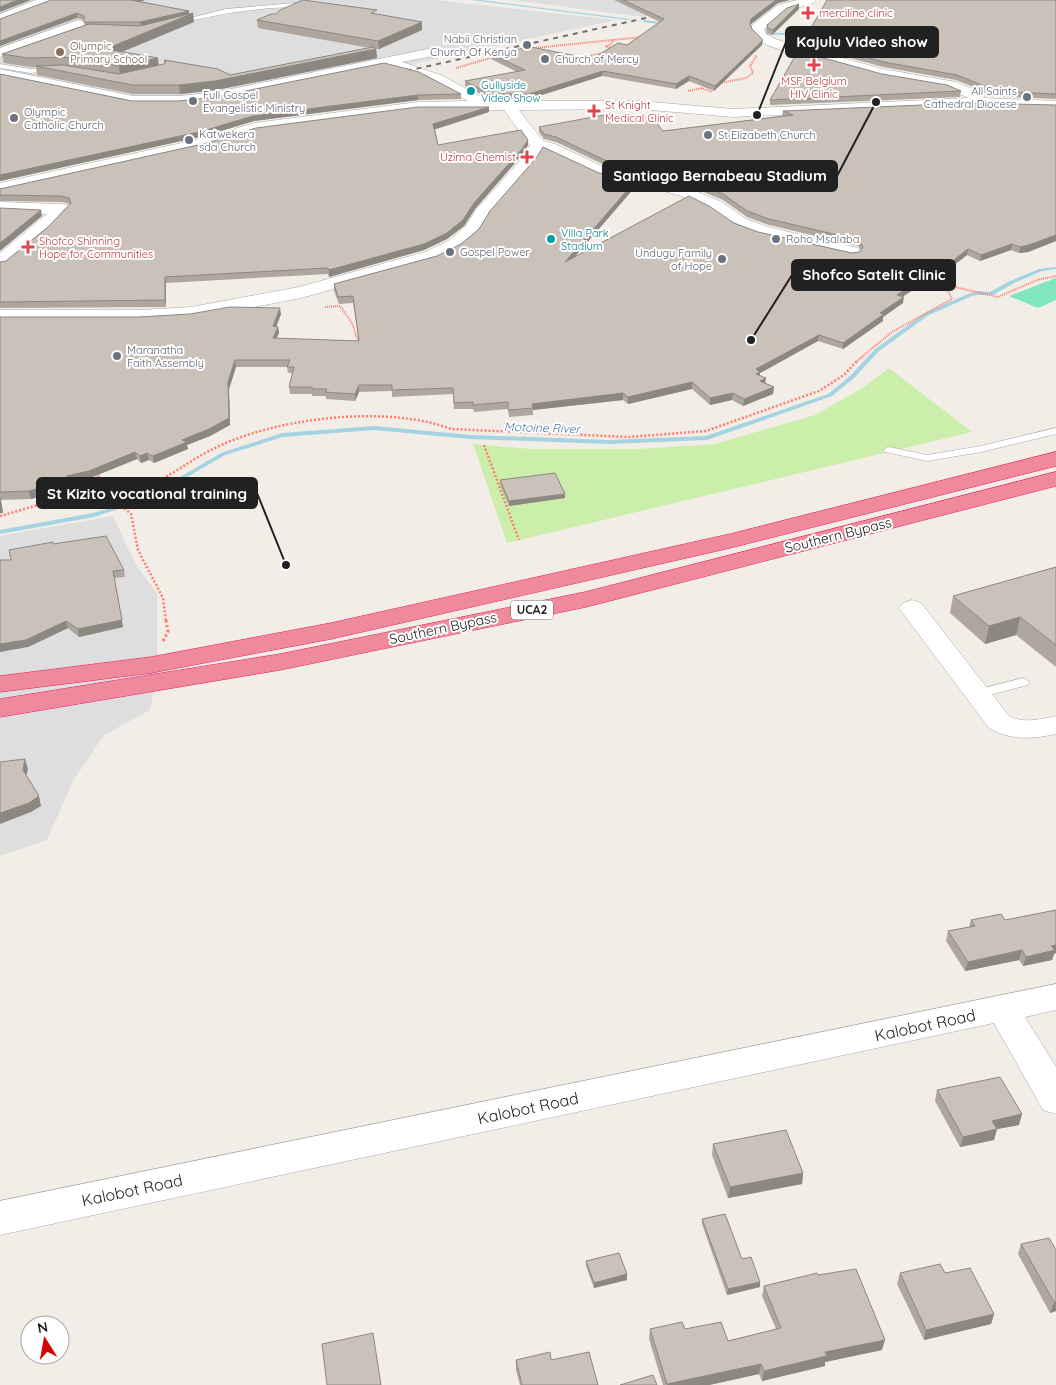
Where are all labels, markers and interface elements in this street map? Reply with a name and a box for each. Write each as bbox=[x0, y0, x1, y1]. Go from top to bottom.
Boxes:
marker: merciline clinic bbox=[801, 6, 815, 20]
place label: merciline clinic bbox=[819, 6, 893, 20]
callout: Kajulu Video show bbox=[786, 27, 938, 57]
place label: Nabii Christian Church Of Kenya bbox=[430, 32, 517, 59]
text: Kajulu Video show bbox=[796, 32, 928, 51]
place label: Olympic Primary School bbox=[70, 39, 147, 66]
marker: Nabii Christian Church Of Kenya bbox=[521, 39, 533, 51]
marker: Olympic Primary School bbox=[54, 46, 66, 58]
place label: Church of Mercy bbox=[555, 52, 639, 66]
marker: Church of Mercy bbox=[539, 53, 551, 65]
marker: MSF Belgium HIV Clinic bbox=[807, 58, 821, 72]
place label: MSF Belgium HIV Clinic bbox=[781, 74, 847, 101]
place label: Gullyside Video Show bbox=[481, 78, 541, 105]
place label: All Saints Cathedral Diocese bbox=[924, 84, 1017, 111]
marker: Gullyside Video Show bbox=[465, 85, 477, 97]
place label: Full Gospel Evangelistic Ministry bbox=[203, 88, 305, 115]
marker: All Saints Cathedral Diocese bbox=[1021, 91, 1033, 103]
marker: Full Gospel Evangelistic Ministry bbox=[187, 95, 199, 107]
place label: St Knight Medical Clinic bbox=[605, 98, 674, 125]
marker: St Knight Medical Clinic bbox=[587, 104, 601, 118]
place label: Olympic Catholic Church bbox=[24, 105, 104, 132]
marker: Olympic Catholic Church bbox=[8, 112, 20, 124]
place label: Katwekera sda Church bbox=[199, 127, 256, 154]
place label: St Elizabeth Church bbox=[718, 128, 815, 142]
marker: St Elizabeth Church bbox=[702, 129, 714, 141]
marker: Katwekera sda Church bbox=[183, 134, 195, 146]
place label: Uzima Chemist bbox=[440, 150, 516, 164]
marker: Uzima Chemist bbox=[520, 150, 534, 164]
callout: Santiago Bernabeau Stadium bbox=[603, 161, 837, 191]
text: Santiago Bernabeau Stadium bbox=[613, 166, 827, 185]
place label: Villa Park Stadium bbox=[561, 226, 609, 253]
place label: Roho Msalaba bbox=[786, 232, 859, 246]
marker: Villa Park Stadium bbox=[545, 233, 557, 245]
marker: Roho Msalaba bbox=[770, 233, 782, 245]
place label: Shofco Shinning Hope for Communities bbox=[39, 234, 153, 261]
marker: Shofco Shinning Hope for Communities bbox=[21, 240, 35, 254]
place label: Gospel Power bbox=[460, 245, 530, 259]
marker: Gospel Power bbox=[444, 246, 456, 258]
place label: Undugu Family of Hope bbox=[635, 246, 712, 273]
marker: Undugu Family of Hope bbox=[716, 253, 728, 265]
callout: Shofco Satelit Clinic bbox=[792, 260, 955, 290]
text: Shofco Satelit Clinic bbox=[802, 265, 946, 284]
place label: Maranatha Faith Assembly bbox=[127, 343, 204, 370]
marker: Maranatha Faith Assembly bbox=[111, 350, 123, 362]
water label: Motoine River bbox=[504, 419, 582, 436]
callout: St Kizito vocational training bbox=[37, 478, 257, 508]
text: St Kizito vocational training bbox=[47, 484, 247, 503]
street label: Southern Bypass bbox=[783, 513, 893, 557]
road number: UCA2 bbox=[511, 600, 553, 620]
street label: Southern Bypass bbox=[388, 608, 498, 648]
street label: Kalobot Road bbox=[873, 1005, 977, 1045]
street label: Kalobot Road bbox=[476, 1088, 580, 1128]
street label: Kalobot Road bbox=[80, 1170, 184, 1210]
north arrow bbox=[20, 1315, 70, 1365]
text: N bbox=[36, 1317, 49, 1337]

